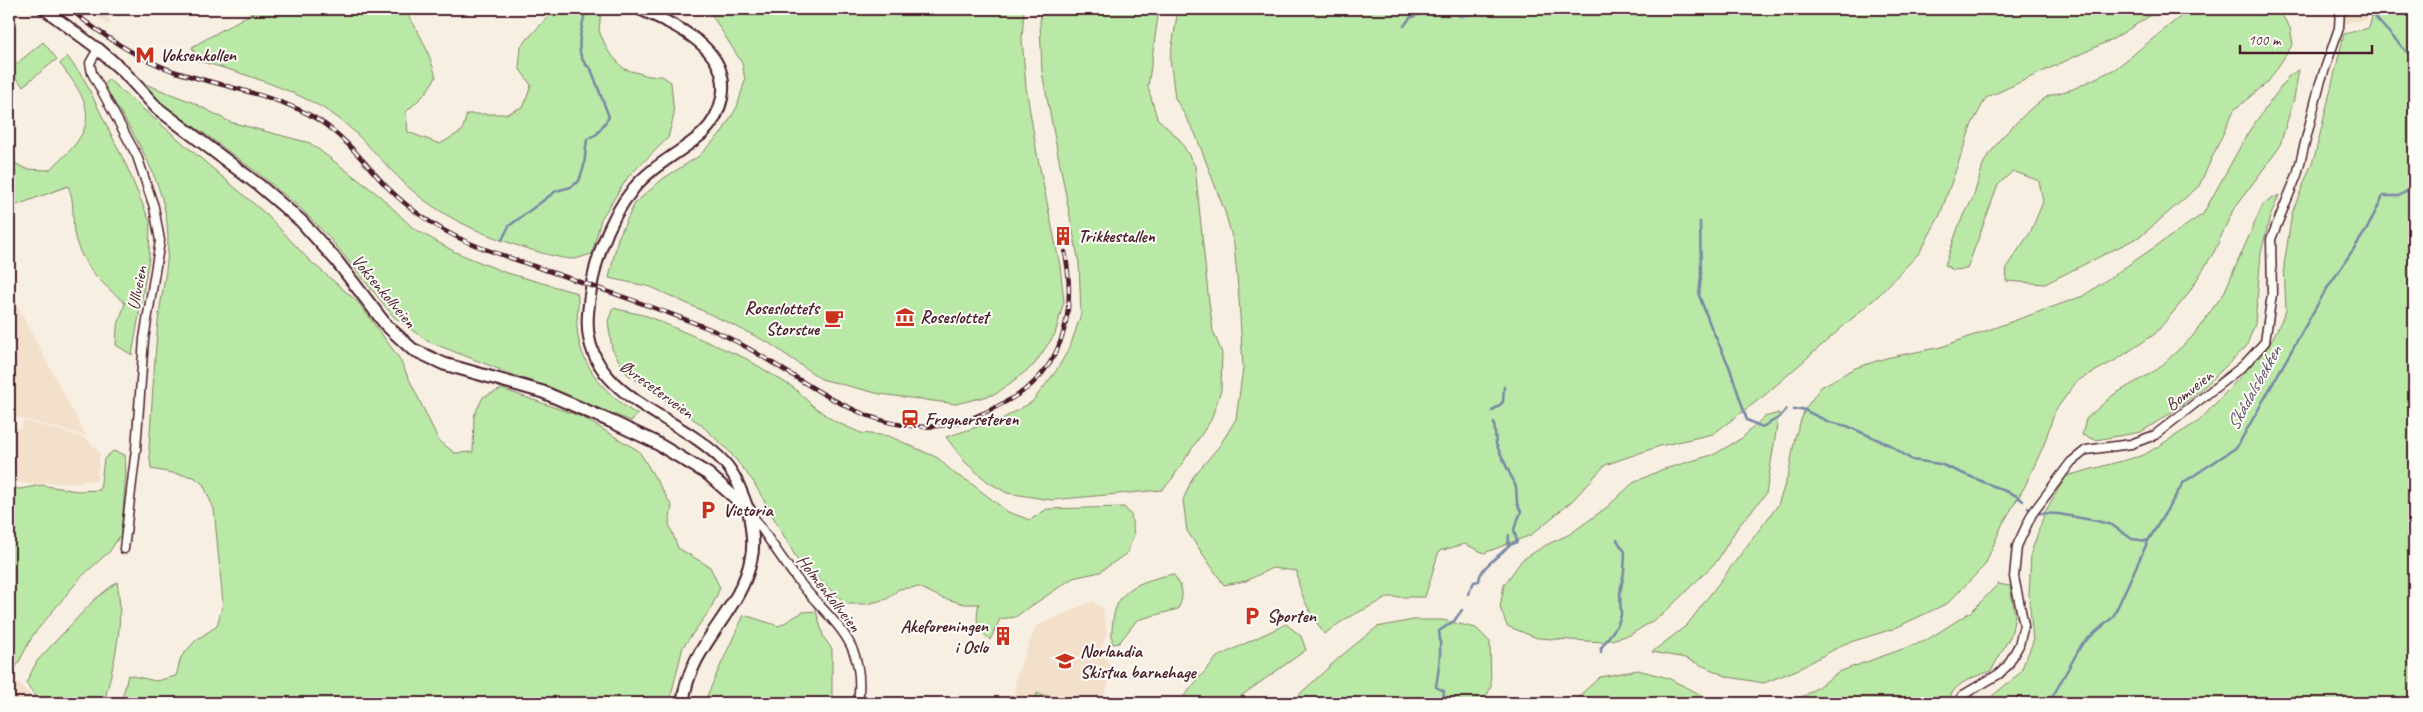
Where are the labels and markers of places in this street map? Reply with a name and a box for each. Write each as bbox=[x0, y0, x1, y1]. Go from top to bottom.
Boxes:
metro station icon: Voksenkollen bbox=[134, 44, 156, 66]
place label: Voksenkollen bbox=[160, 44, 237, 66]
building icon: Trikkestallen bbox=[1052, 225, 1074, 247]
place label: Trikkestallen bbox=[1078, 225, 1156, 247]
place label: Roseslottets Storstue bbox=[744, 297, 821, 340]
museum icon: Roseslottet bbox=[894, 306, 916, 328]
place label: Roseslottet bbox=[920, 306, 991, 328]
cafe icon: Roseslottets Storstue bbox=[823, 307, 845, 329]
station icon: Frognerseteren bbox=[899, 408, 921, 430]
place label: Frognerseteren bbox=[925, 408, 1019, 430]
parking icon: Victoria bbox=[697, 499, 719, 521]
place label: Victoria bbox=[723, 499, 774, 521]
parking icon: Sporten bbox=[1241, 605, 1263, 627]
place label: Sporten bbox=[1267, 605, 1317, 627]
place label: Akeforeningen i Oslo bbox=[901, 615, 989, 658]
building icon: Akeforeningen i Oslo bbox=[992, 625, 1014, 647]
place label: Norlandia Skistua barnehage bbox=[1080, 640, 1198, 683]
school or university icon: Norlandia Skistua barnehage bbox=[1054, 650, 1076, 672]

